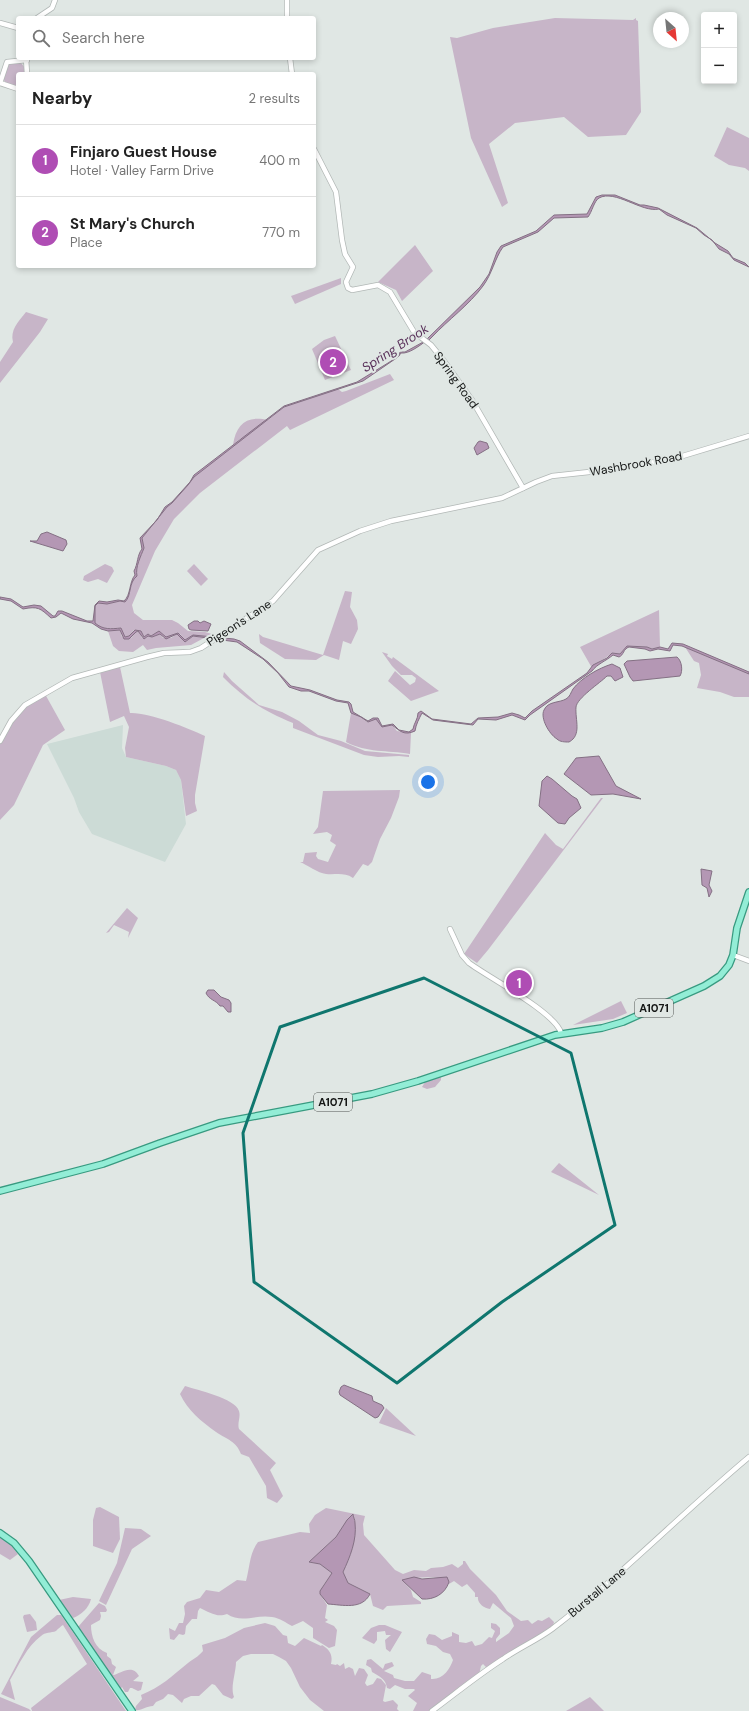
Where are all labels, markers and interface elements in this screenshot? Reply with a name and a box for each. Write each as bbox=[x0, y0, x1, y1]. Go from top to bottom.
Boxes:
north arrow bbox=[653, 12, 689, 48]
map controls bbox=[701, 12, 737, 84]
button: + bbox=[701, 12, 737, 48]
search box bbox=[16, 16, 316, 60]
icon: search bbox=[30, 27, 52, 49]
text: Search here bbox=[62, 28, 145, 48]
button: − bbox=[701, 48, 737, 84]
text: Nearby bbox=[32, 87, 92, 109]
text: 2 results bbox=[249, 90, 300, 107]
text: Finjaro Guest House bbox=[70, 142, 217, 162]
text: 1 bbox=[43, 152, 47, 169]
text: 400 m bbox=[259, 152, 300, 169]
text: Hotel · Valley Farm Drive bbox=[70, 162, 214, 179]
text: St Mary's Church bbox=[70, 214, 195, 234]
text: 2 bbox=[41, 224, 49, 241]
text: 770 m bbox=[262, 224, 300, 241]
text: Place bbox=[70, 234, 102, 251]
water label: Spring Brook bbox=[358, 320, 432, 376]
pin: 2 bbox=[320, 347, 346, 377]
street label: Spring Road bbox=[430, 348, 482, 412]
street label: Washbrook Road bbox=[589, 448, 683, 480]
street label: Pigeon's Lane bbox=[204, 596, 275, 650]
your location bbox=[418, 772, 438, 792]
pin: 1 bbox=[506, 968, 532, 998]
road number: A1071 bbox=[635, 999, 673, 1017]
road number: A1071 bbox=[314, 1093, 352, 1111]
street label: Burstall Lane bbox=[565, 1563, 629, 1621]

